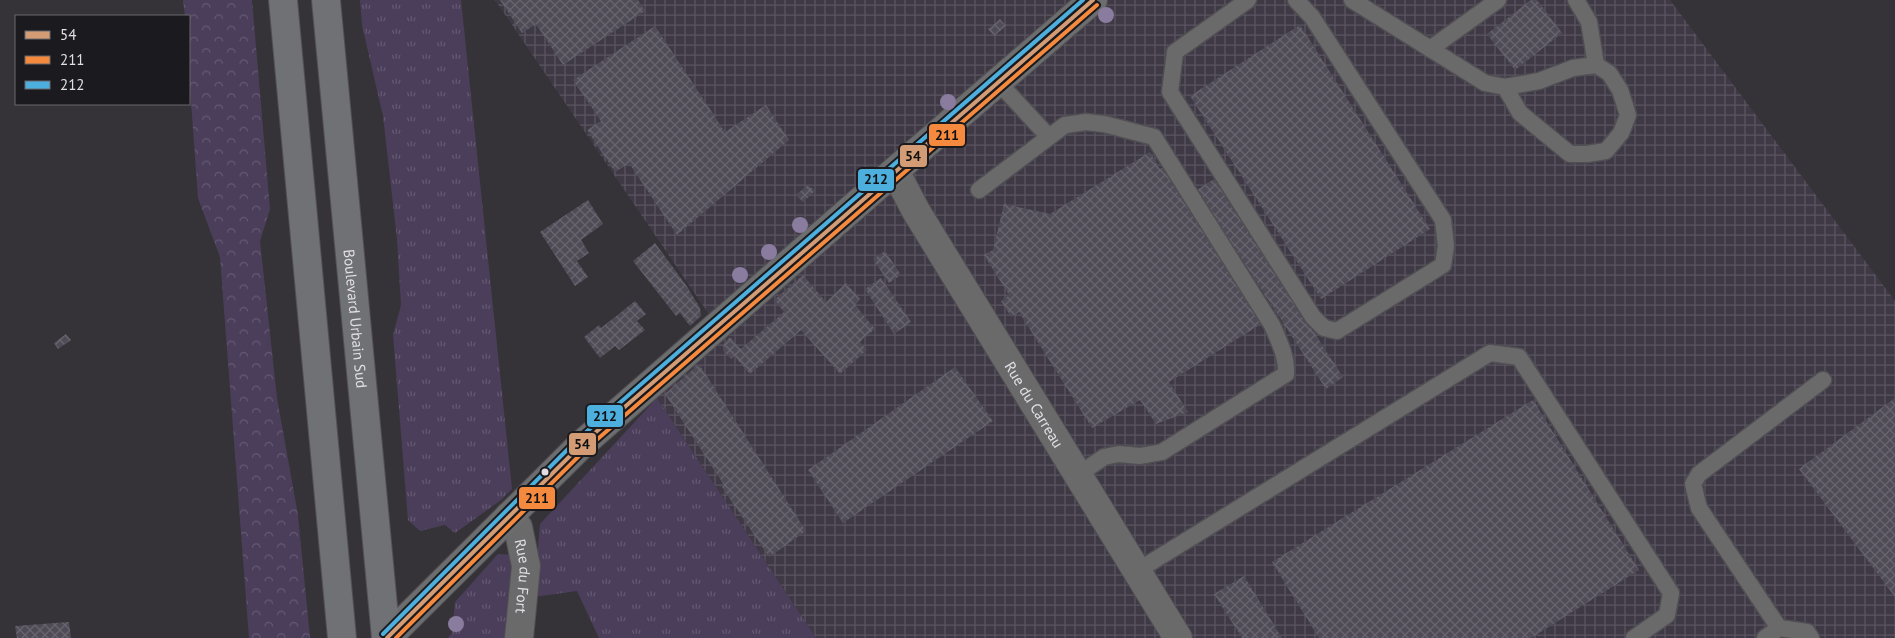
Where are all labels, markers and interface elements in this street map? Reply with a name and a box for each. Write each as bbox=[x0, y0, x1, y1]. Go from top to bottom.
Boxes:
legend bbox=[15, 15, 190, 105]
text: 54 bbox=[60, 25, 76, 44]
text: 211 bbox=[60, 50, 85, 69]
text: 212 bbox=[60, 75, 85, 94]
line badge: 211 bbox=[928, 123, 966, 147]
text: 211 bbox=[935, 126, 959, 144]
line badge: 54 bbox=[899, 144, 928, 168]
text: 54 bbox=[905, 147, 921, 165]
line badge: 212 bbox=[857, 168, 895, 192]
text: 212 bbox=[864, 170, 888, 188]
street label: Boulevard Urbain Sud bbox=[340, 248, 372, 389]
street label: Rue du Carreau bbox=[1001, 358, 1068, 451]
line badge: 212 bbox=[586, 404, 624, 428]
text: 212 bbox=[593, 407, 617, 425]
line badge: 54 bbox=[568, 432, 597, 456]
text: 54 bbox=[574, 435, 590, 453]
unlabelled marker bbox=[540, 467, 550, 477]
line badge: 211 bbox=[518, 486, 556, 510]
text: 211 bbox=[525, 489, 549, 507]
street label: Rue du Fort bbox=[511, 537, 535, 614]

